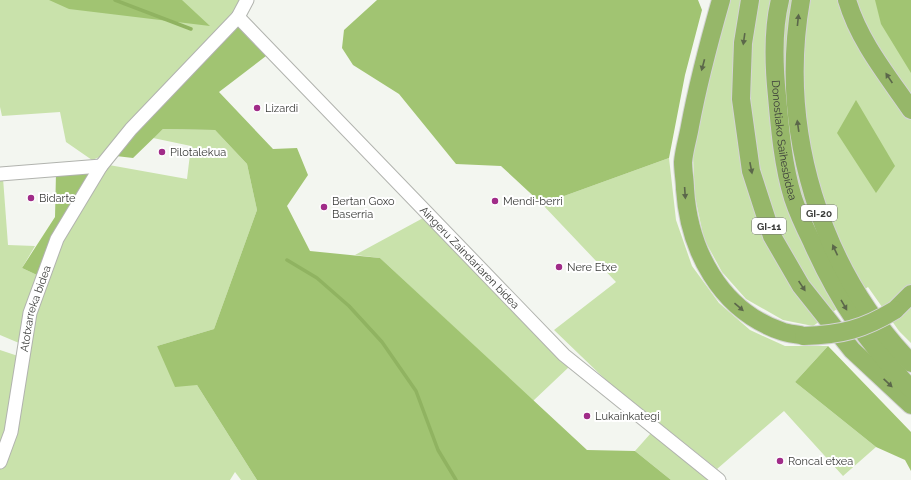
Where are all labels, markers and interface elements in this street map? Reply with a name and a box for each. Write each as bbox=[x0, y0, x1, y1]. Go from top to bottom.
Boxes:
one-way arrow bbox=[795, 13, 801, 26]
one-way arrow bbox=[741, 33, 747, 45]
one-way arrow bbox=[700, 59, 706, 71]
one-way arrow bbox=[885, 73, 893, 83]
street label: Donostiako Saihesbidea bbox=[769, 79, 799, 202]
place label: Lizardi bbox=[265, 102, 298, 115]
marker: Lizardi bbox=[252, 103, 262, 113]
one-way arrow bbox=[795, 120, 801, 132]
place label: Pilotalekua bbox=[170, 146, 226, 159]
marker: Pilotalekua bbox=[157, 147, 167, 157]
one-way arrow bbox=[748, 162, 754, 174]
one-way arrow bbox=[682, 187, 689, 199]
place label: Bidarte bbox=[39, 192, 76, 205]
marker: Bidarte bbox=[26, 193, 36, 203]
place label: Bertan Goxo Baserria bbox=[332, 195, 395, 221]
place label: Mendi-berri bbox=[503, 195, 563, 208]
marker: Mendi-berri bbox=[490, 196, 500, 206]
marker: Bertan Goxo Baserria bbox=[319, 202, 329, 212]
street label: Aingeru Zaindariaren bidea bbox=[417, 204, 522, 312]
road number: GI-20 bbox=[801, 205, 837, 221]
road number: GI-11 bbox=[752, 218, 786, 234]
one-way arrow bbox=[832, 245, 838, 256]
place label: Nere Etxe bbox=[567, 261, 617, 274]
marker: Nere Etxe bbox=[554, 262, 564, 272]
street label: Atotxarreka bidea bbox=[18, 264, 54, 353]
one-way arrow bbox=[798, 281, 806, 291]
one-way arrow bbox=[841, 299, 848, 311]
one-way arrow bbox=[734, 302, 744, 311]
one-way arrow bbox=[883, 378, 893, 388]
place label: Lukainkategi bbox=[595, 410, 660, 423]
marker: Lukainkategi bbox=[582, 411, 592, 421]
place label: Roncal etxea bbox=[788, 455, 853, 468]
marker: Roncal etxea bbox=[775, 456, 785, 466]

